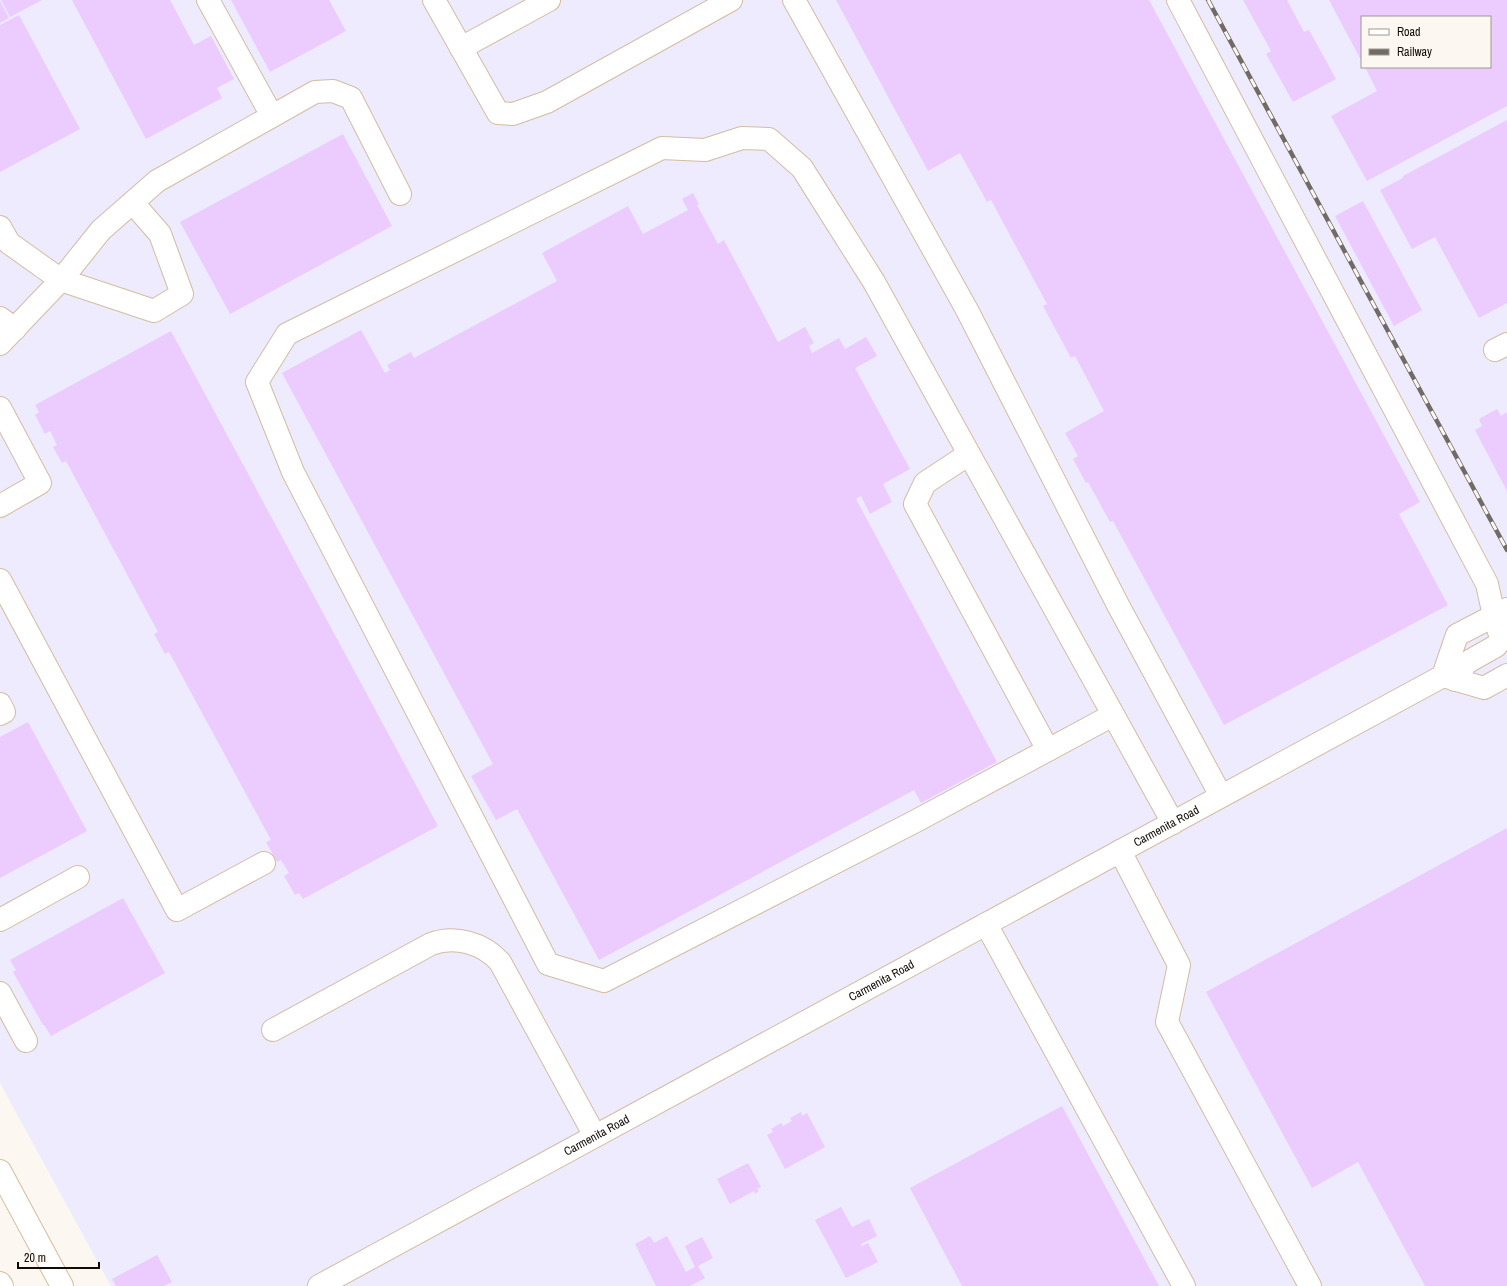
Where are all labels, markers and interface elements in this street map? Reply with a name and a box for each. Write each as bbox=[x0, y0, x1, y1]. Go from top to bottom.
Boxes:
legend bbox=[1361, 16, 1491, 68]
text: Road bbox=[1397, 24, 1421, 40]
text: Railway bbox=[1397, 44, 1432, 60]
street label: Carmenita Road bbox=[1131, 802, 1202, 850]
street label: Carmenita Road bbox=[846, 956, 917, 1005]
street label: Carmenita Road bbox=[561, 1111, 632, 1160]
scale bar bbox=[18, 1244, 99, 1270]
text: 20 m bbox=[24, 1250, 46, 1266]

